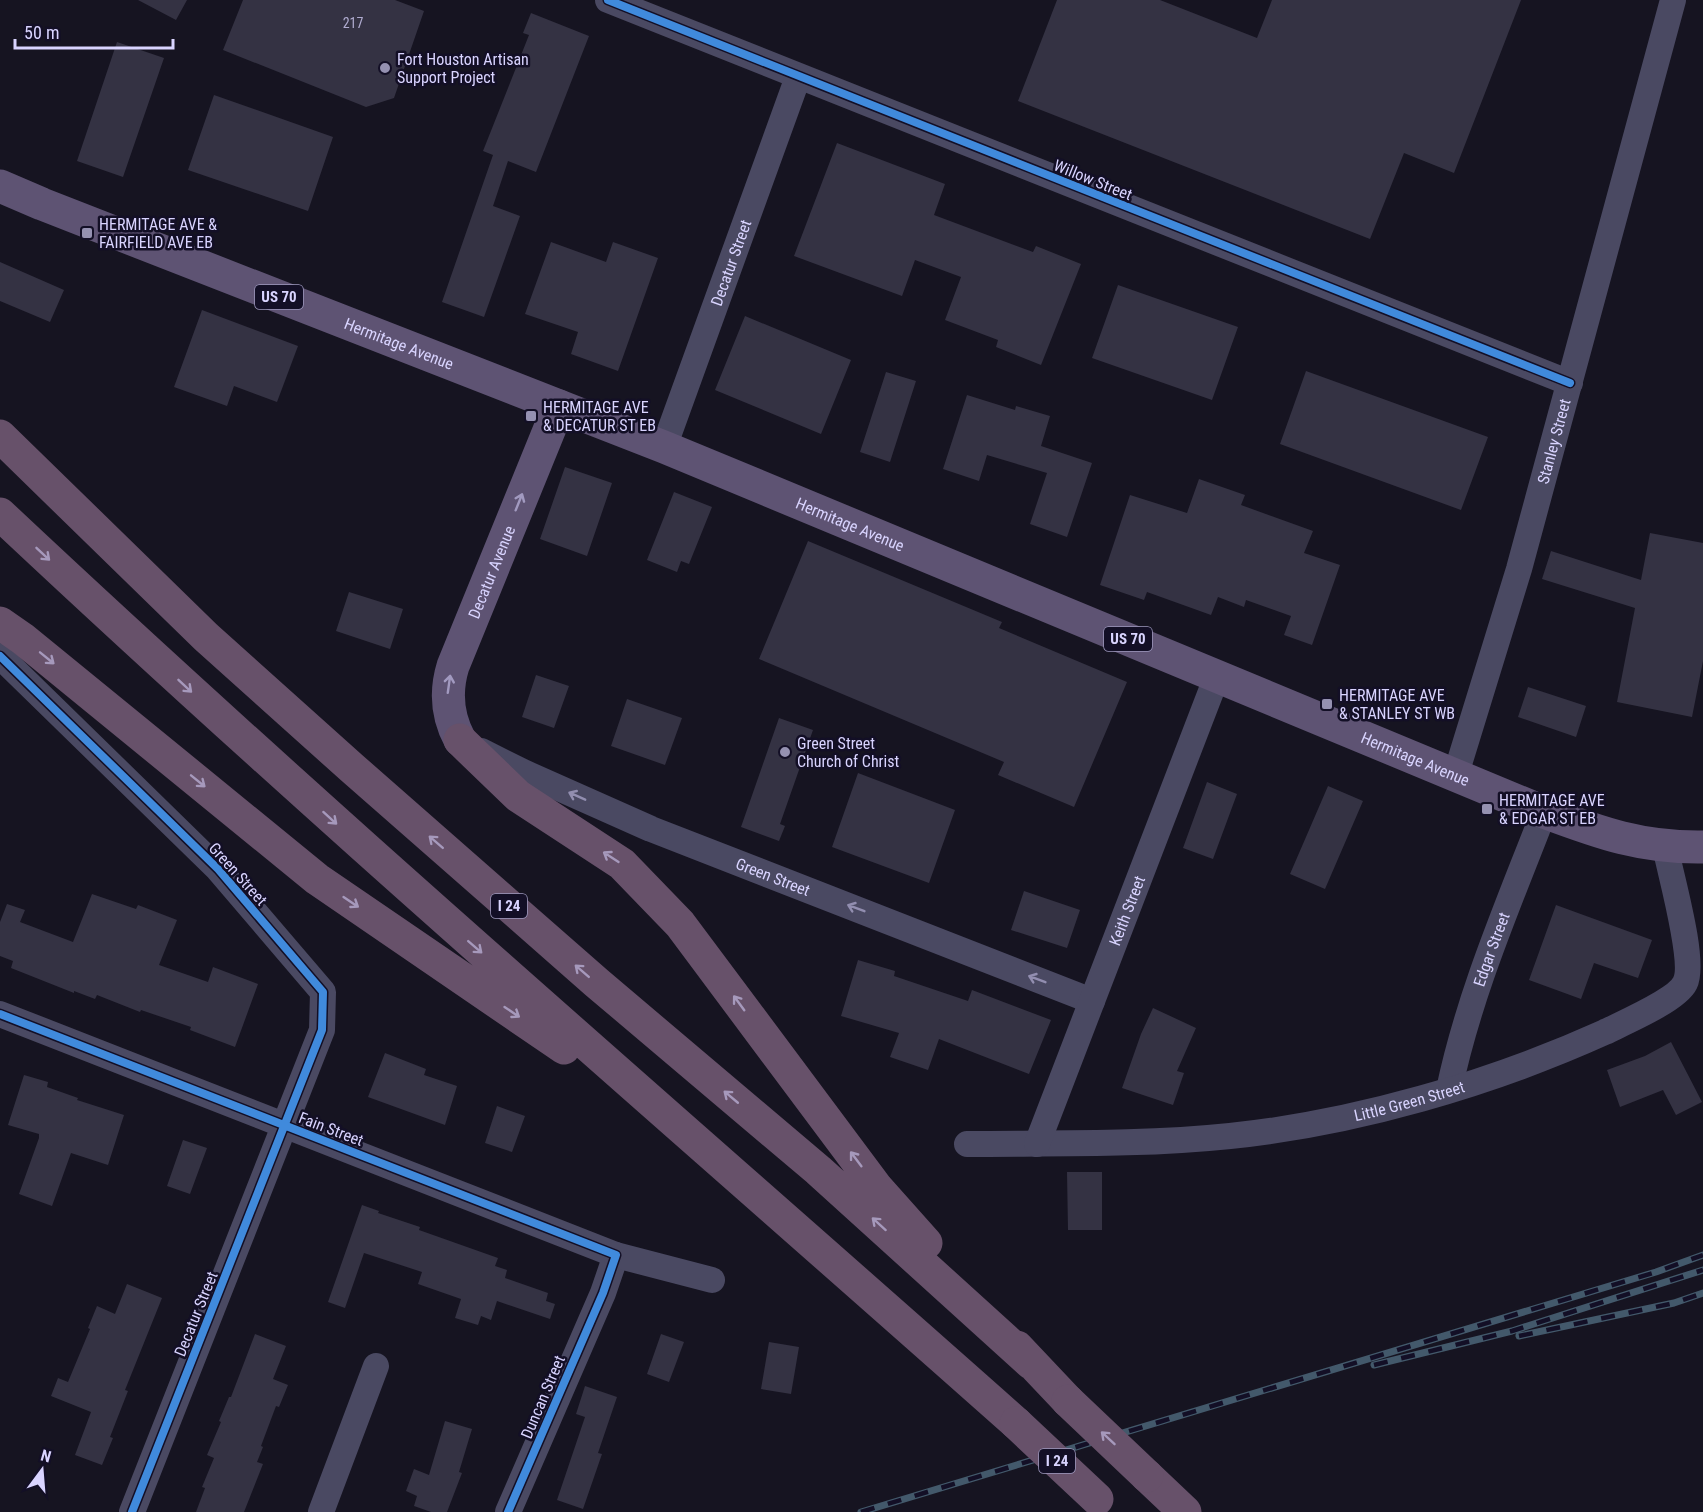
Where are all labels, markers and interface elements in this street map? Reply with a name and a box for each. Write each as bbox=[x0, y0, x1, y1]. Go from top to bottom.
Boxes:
scale bar bbox=[15, 12, 172, 50]
house number: 217 bbox=[343, 15, 363, 31]
text: 50 m bbox=[24, 22, 59, 43]
place label: Fort Houston Artisan Support Project bbox=[397, 50, 529, 87]
marker: Fort Houston Artisan Support Project bbox=[378, 61, 392, 75]
street label: Willow Street bbox=[1051, 156, 1135, 204]
place label: HERMITAGE AVE & FAIRFIELD AVE EB bbox=[99, 215, 217, 252]
street label: Decatur Street bbox=[706, 217, 755, 308]
marker: HERMITAGE AVE & FAIRFIELD AVE EB bbox=[80, 226, 94, 240]
road number: US 70 bbox=[255, 285, 303, 309]
street label: Hermitage Avenue bbox=[342, 314, 456, 373]
street label: Stanley Street bbox=[1533, 396, 1574, 486]
place label: HERMITAGE AVE & DECATUR ST EB bbox=[543, 398, 656, 435]
marker: HERMITAGE AVE & DECATUR ST EB bbox=[524, 409, 538, 423]
street label: Hermitage Avenue bbox=[793, 493, 907, 555]
one-way arrow bbox=[514, 494, 525, 512]
street label: Decatur Avenue bbox=[464, 523, 519, 621]
one-way arrow bbox=[35, 546, 50, 561]
road number: US 70 bbox=[1104, 627, 1152, 651]
one-way arrow bbox=[39, 651, 54, 665]
one-way arrow bbox=[444, 675, 455, 694]
one-way arrow bbox=[178, 679, 193, 694]
place label: HERMITAGE AVE & STANLEY ST WB bbox=[1339, 686, 1455, 723]
marker: HERMITAGE AVE & STANLEY ST WB bbox=[1320, 697, 1334, 711]
street label: Hermitage Avenue bbox=[1358, 728, 1472, 790]
place label: Green Street Church of Christ bbox=[797, 734, 899, 771]
marker: Green Street Church of Christ bbox=[778, 745, 792, 759]
one-way arrow bbox=[190, 775, 206, 788]
one-way arrow bbox=[569, 790, 587, 801]
place label: HERMITAGE AVE & EDGAR ST EB bbox=[1499, 791, 1605, 828]
marker: HERMITAGE AVE & EDGAR ST EB bbox=[1480, 802, 1494, 816]
one-way arrow bbox=[322, 811, 337, 825]
one-way arrow bbox=[429, 835, 444, 849]
street label: Green Street bbox=[205, 839, 271, 910]
one-way arrow bbox=[603, 851, 620, 863]
street label: Green Street bbox=[733, 854, 813, 900]
street label: Keith Street bbox=[1105, 873, 1149, 948]
road number: I 24 bbox=[491, 894, 527, 918]
one-way arrow bbox=[342, 896, 359, 908]
one-way arrow bbox=[847, 902, 866, 913]
street label: Edgar Street bbox=[1469, 909, 1513, 989]
one-way arrow bbox=[468, 940, 483, 954]
one-way arrow bbox=[575, 964, 590, 978]
one-way arrow bbox=[1029, 973, 1047, 984]
one-way arrow bbox=[733, 995, 746, 1011]
one-way arrow bbox=[503, 1006, 519, 1018]
street label: Little Green Street bbox=[1352, 1077, 1467, 1125]
one-way arrow bbox=[723, 1090, 739, 1103]
street label: Fain Street bbox=[296, 1108, 366, 1150]
one-way arrow bbox=[849, 1152, 862, 1168]
one-way arrow bbox=[871, 1217, 886, 1232]
street label: Decatur Street bbox=[170, 1268, 222, 1359]
street label: Duncan Street bbox=[517, 1352, 569, 1441]
one-way arrow bbox=[1100, 1431, 1115, 1446]
north arrow bbox=[12, 1440, 72, 1500]
text: N bbox=[39, 1446, 53, 1467]
road number: I 24 bbox=[1039, 1449, 1075, 1473]

